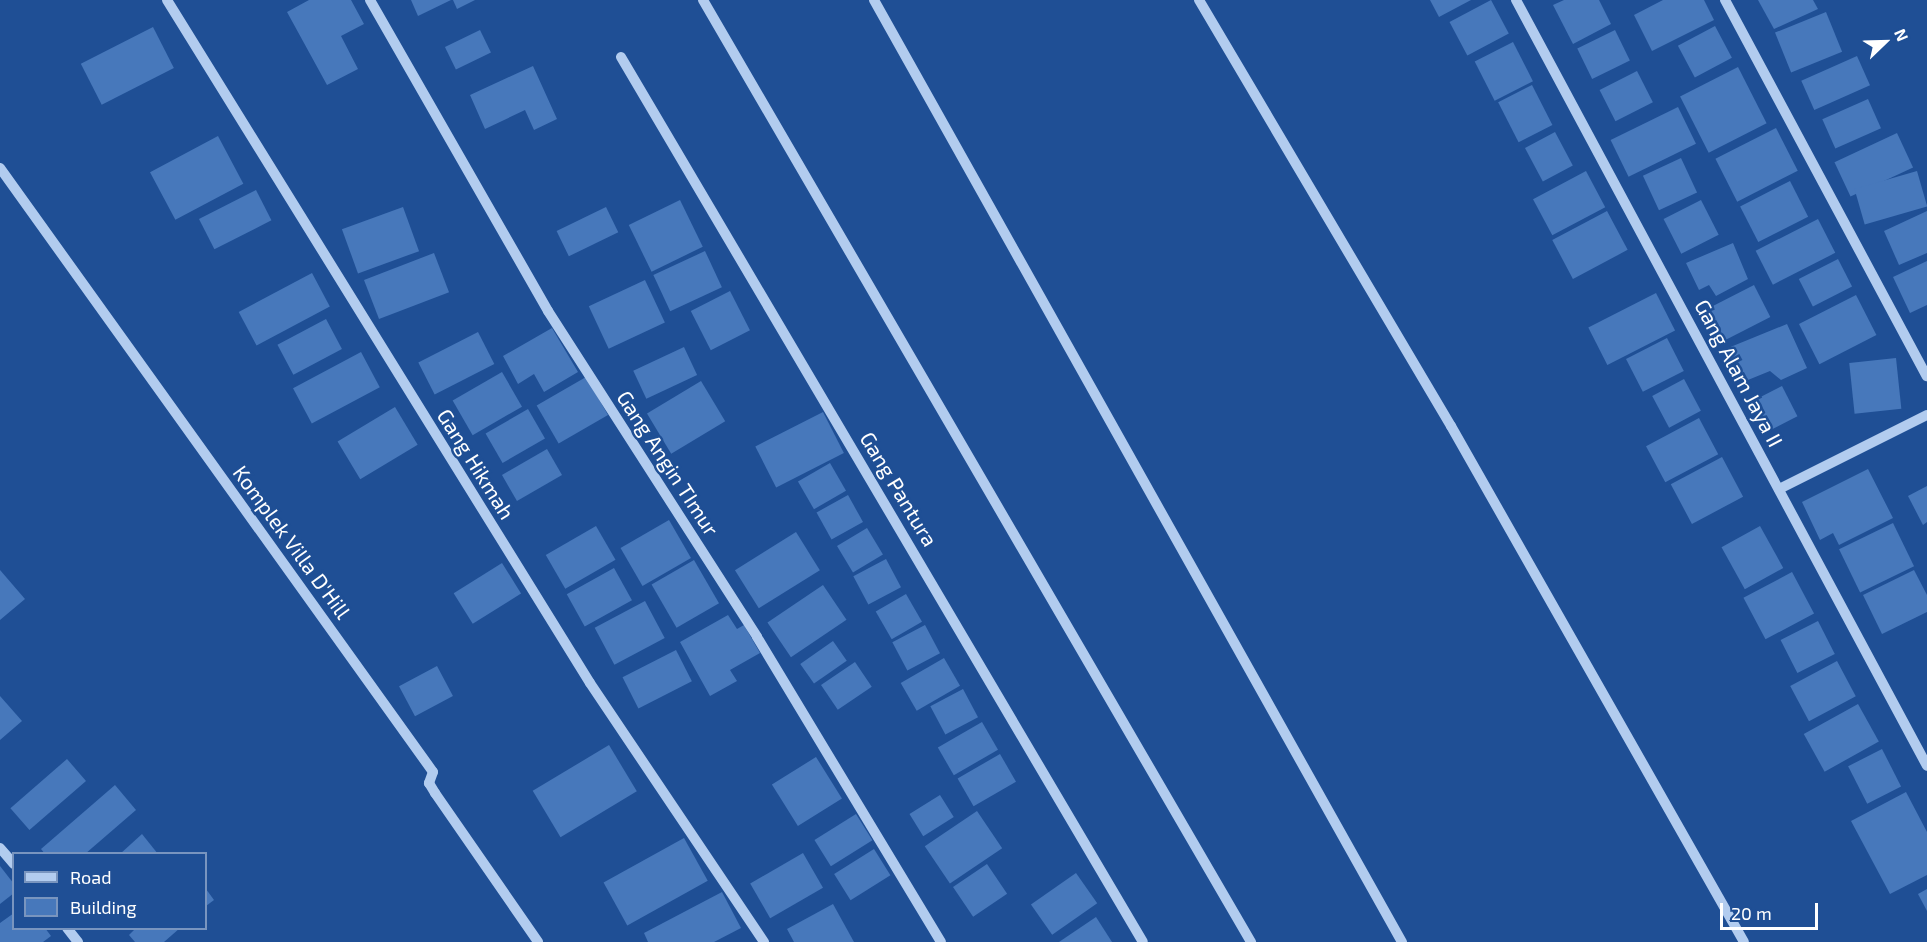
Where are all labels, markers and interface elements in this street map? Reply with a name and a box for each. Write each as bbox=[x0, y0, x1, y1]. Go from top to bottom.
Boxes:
north arrow bbox=[1855, 12, 1915, 72]
text: N bbox=[1891, 26, 1913, 44]
street label: Gang Alam Jaya II bbox=[1689, 295, 1789, 451]
street label: Gang Angin TImur bbox=[611, 385, 725, 541]
street label: Gang Hikmah bbox=[432, 404, 520, 524]
street label: Gang Pantura bbox=[855, 427, 943, 551]
street label: Komplek Villa D'Hill bbox=[228, 460, 356, 624]
legend bbox=[12, 852, 207, 930]
text: Road bbox=[70, 866, 111, 888]
scale bar bbox=[1723, 891, 1820, 929]
text: Building bbox=[70, 896, 137, 918]
text: 20 m bbox=[1731, 902, 1772, 924]

